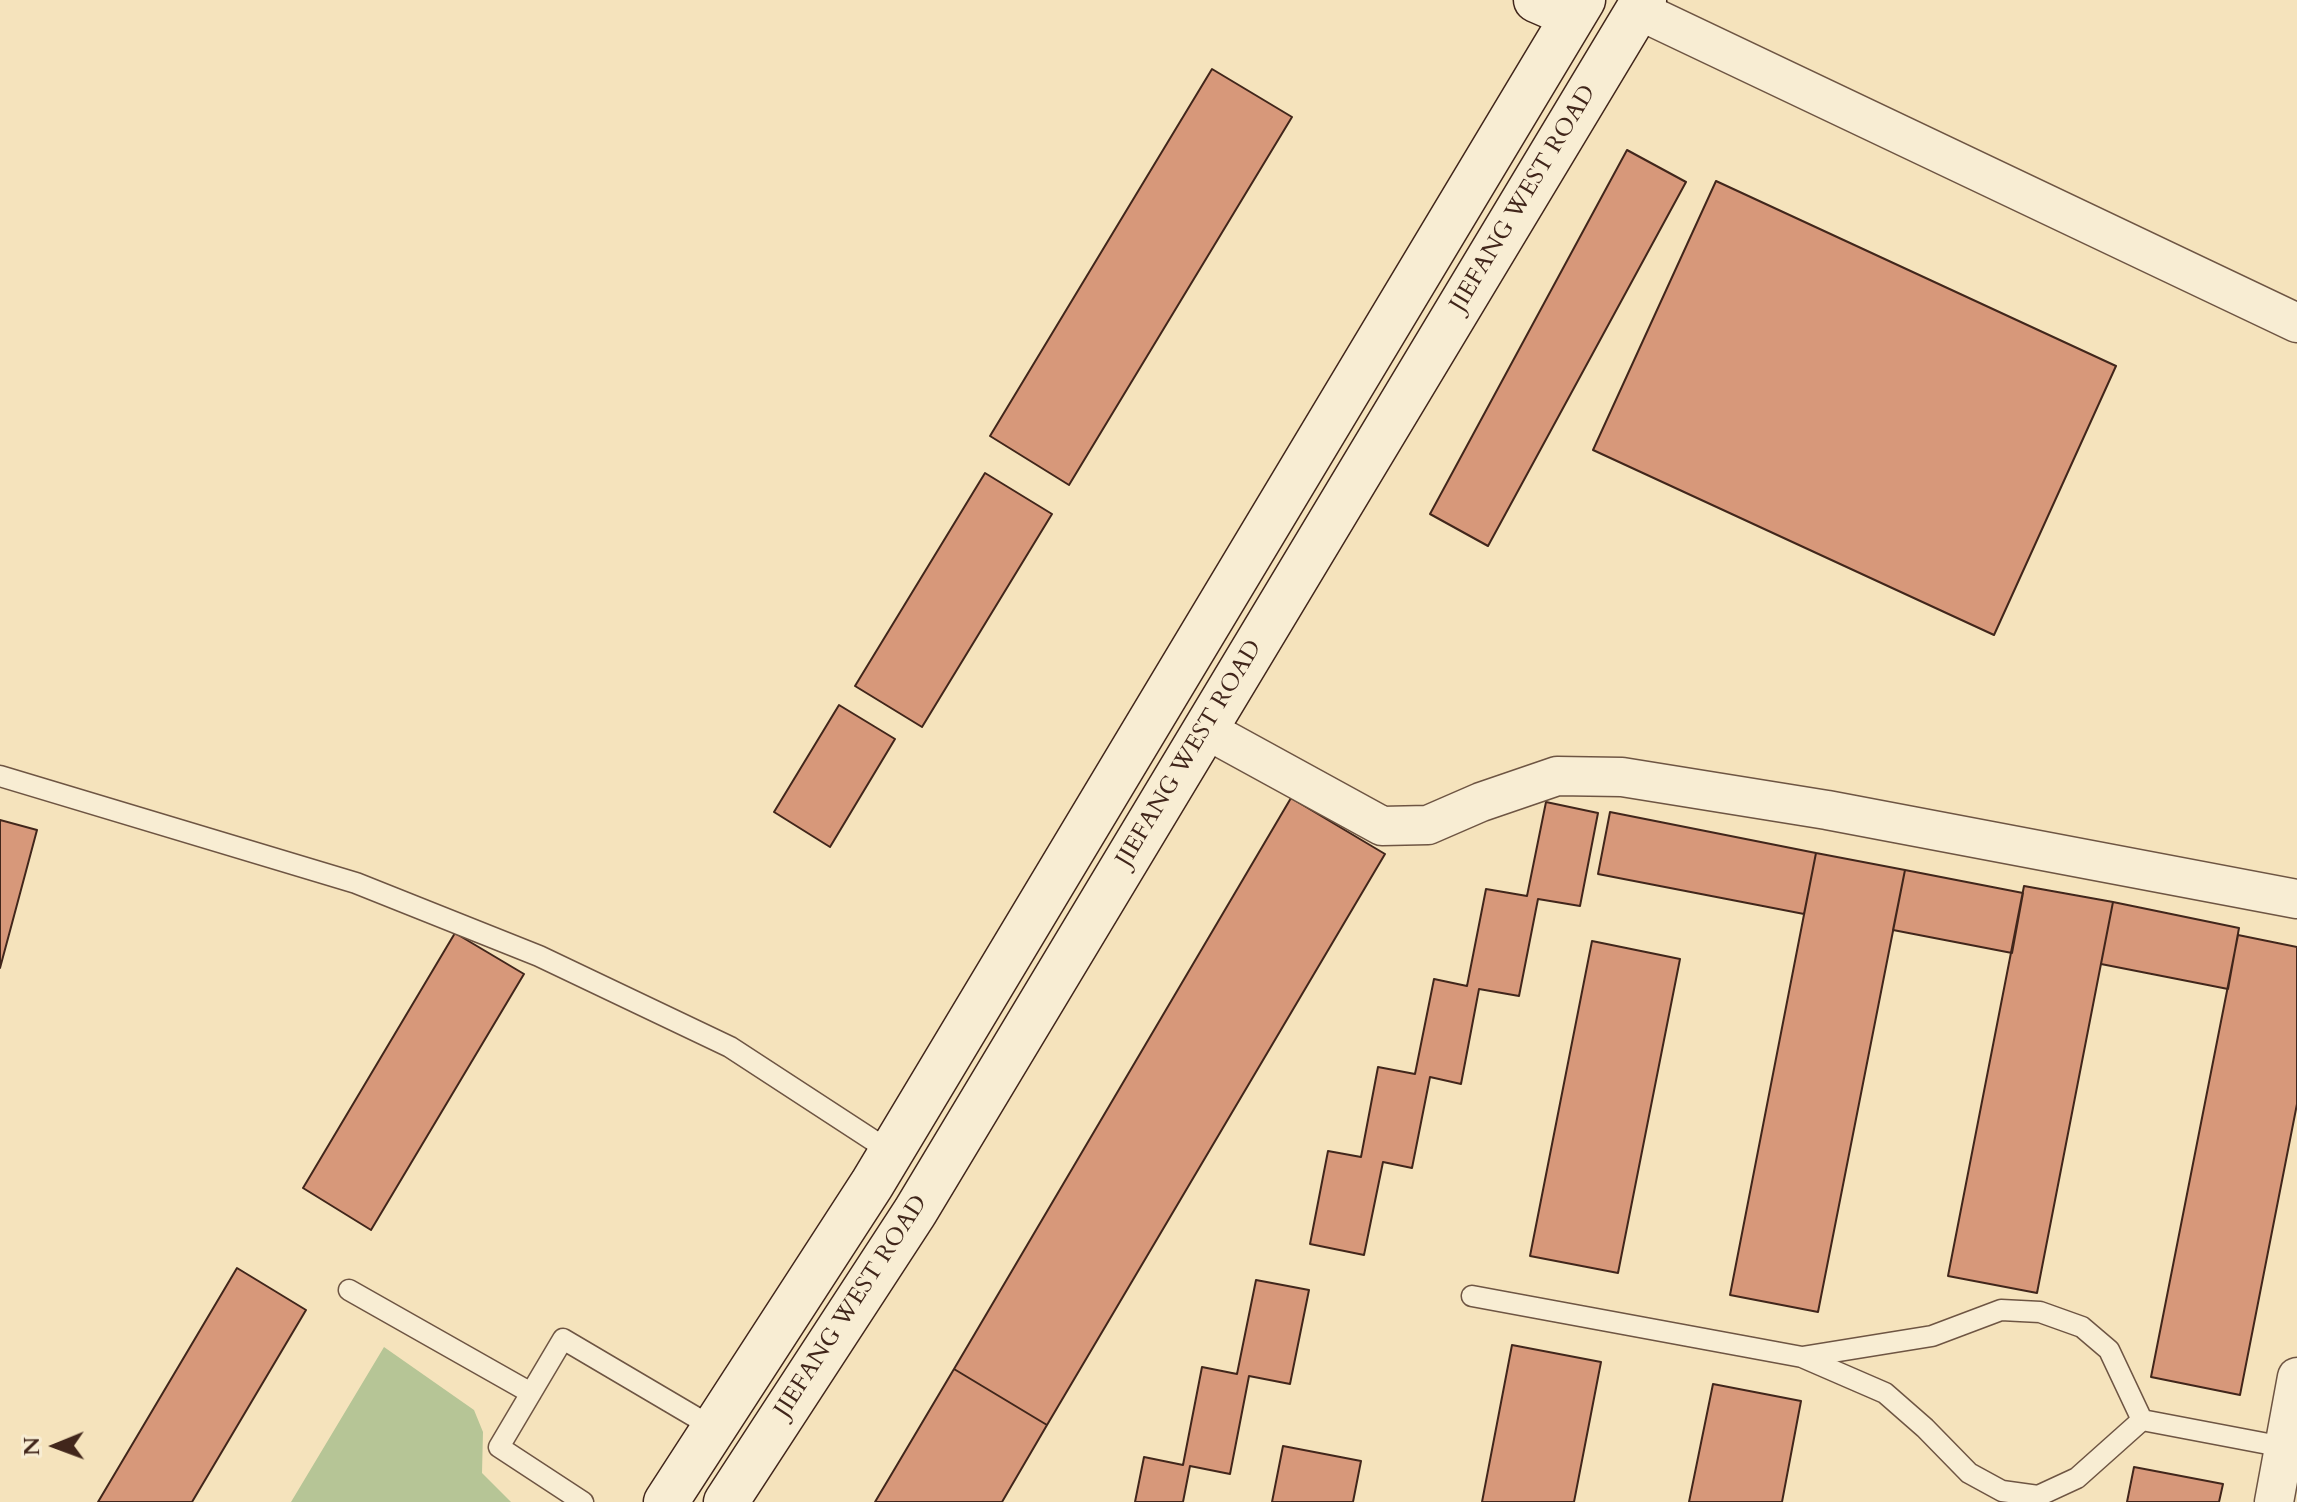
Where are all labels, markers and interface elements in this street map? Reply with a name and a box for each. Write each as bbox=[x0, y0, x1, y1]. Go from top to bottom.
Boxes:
street label: JIEFANG WEST ROAD bbox=[1445, 81, 1603, 317]
street label: JIEFANG WEST ROAD bbox=[1111, 636, 1269, 872]
street label: JIEFANG WEST ROAD bbox=[769, 1190, 935, 1424]
north arrow bbox=[16, 1406, 96, 1486]
text: N bbox=[17, 1437, 47, 1456]

